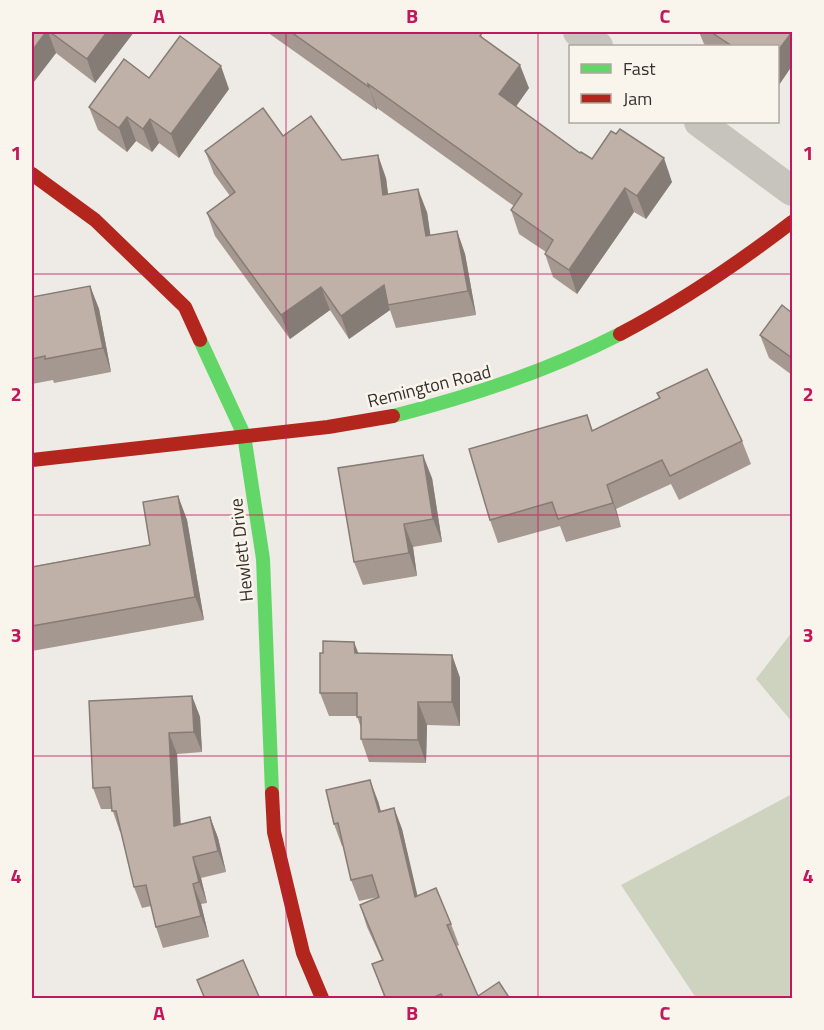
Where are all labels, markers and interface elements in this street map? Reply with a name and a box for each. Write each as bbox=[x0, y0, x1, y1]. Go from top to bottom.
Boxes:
text: A bbox=[153, 0, 165, 31]
text: B bbox=[406, 0, 418, 31]
text: C bbox=[660, 0, 671, 31]
legend bbox=[569, 45, 779, 123]
text: Fast bbox=[623, 55, 656, 82]
text: Jam bbox=[623, 85, 652, 112]
text: 1 bbox=[10, 137, 22, 168]
text: 1 bbox=[802, 137, 814, 168]
street label: Remington Road bbox=[364, 358, 494, 414]
text: 2 bbox=[10, 378, 22, 409]
text: 2 bbox=[802, 378, 814, 409]
street label: Hewlett Drive bbox=[222, 497, 260, 603]
text: 3 bbox=[10, 619, 22, 650]
text: 3 bbox=[802, 619, 814, 650]
text: 4 bbox=[10, 860, 22, 891]
text: 4 bbox=[802, 860, 814, 891]
text: A bbox=[153, 997, 165, 1028]
text: B bbox=[406, 997, 418, 1028]
text: C bbox=[660, 997, 671, 1028]

